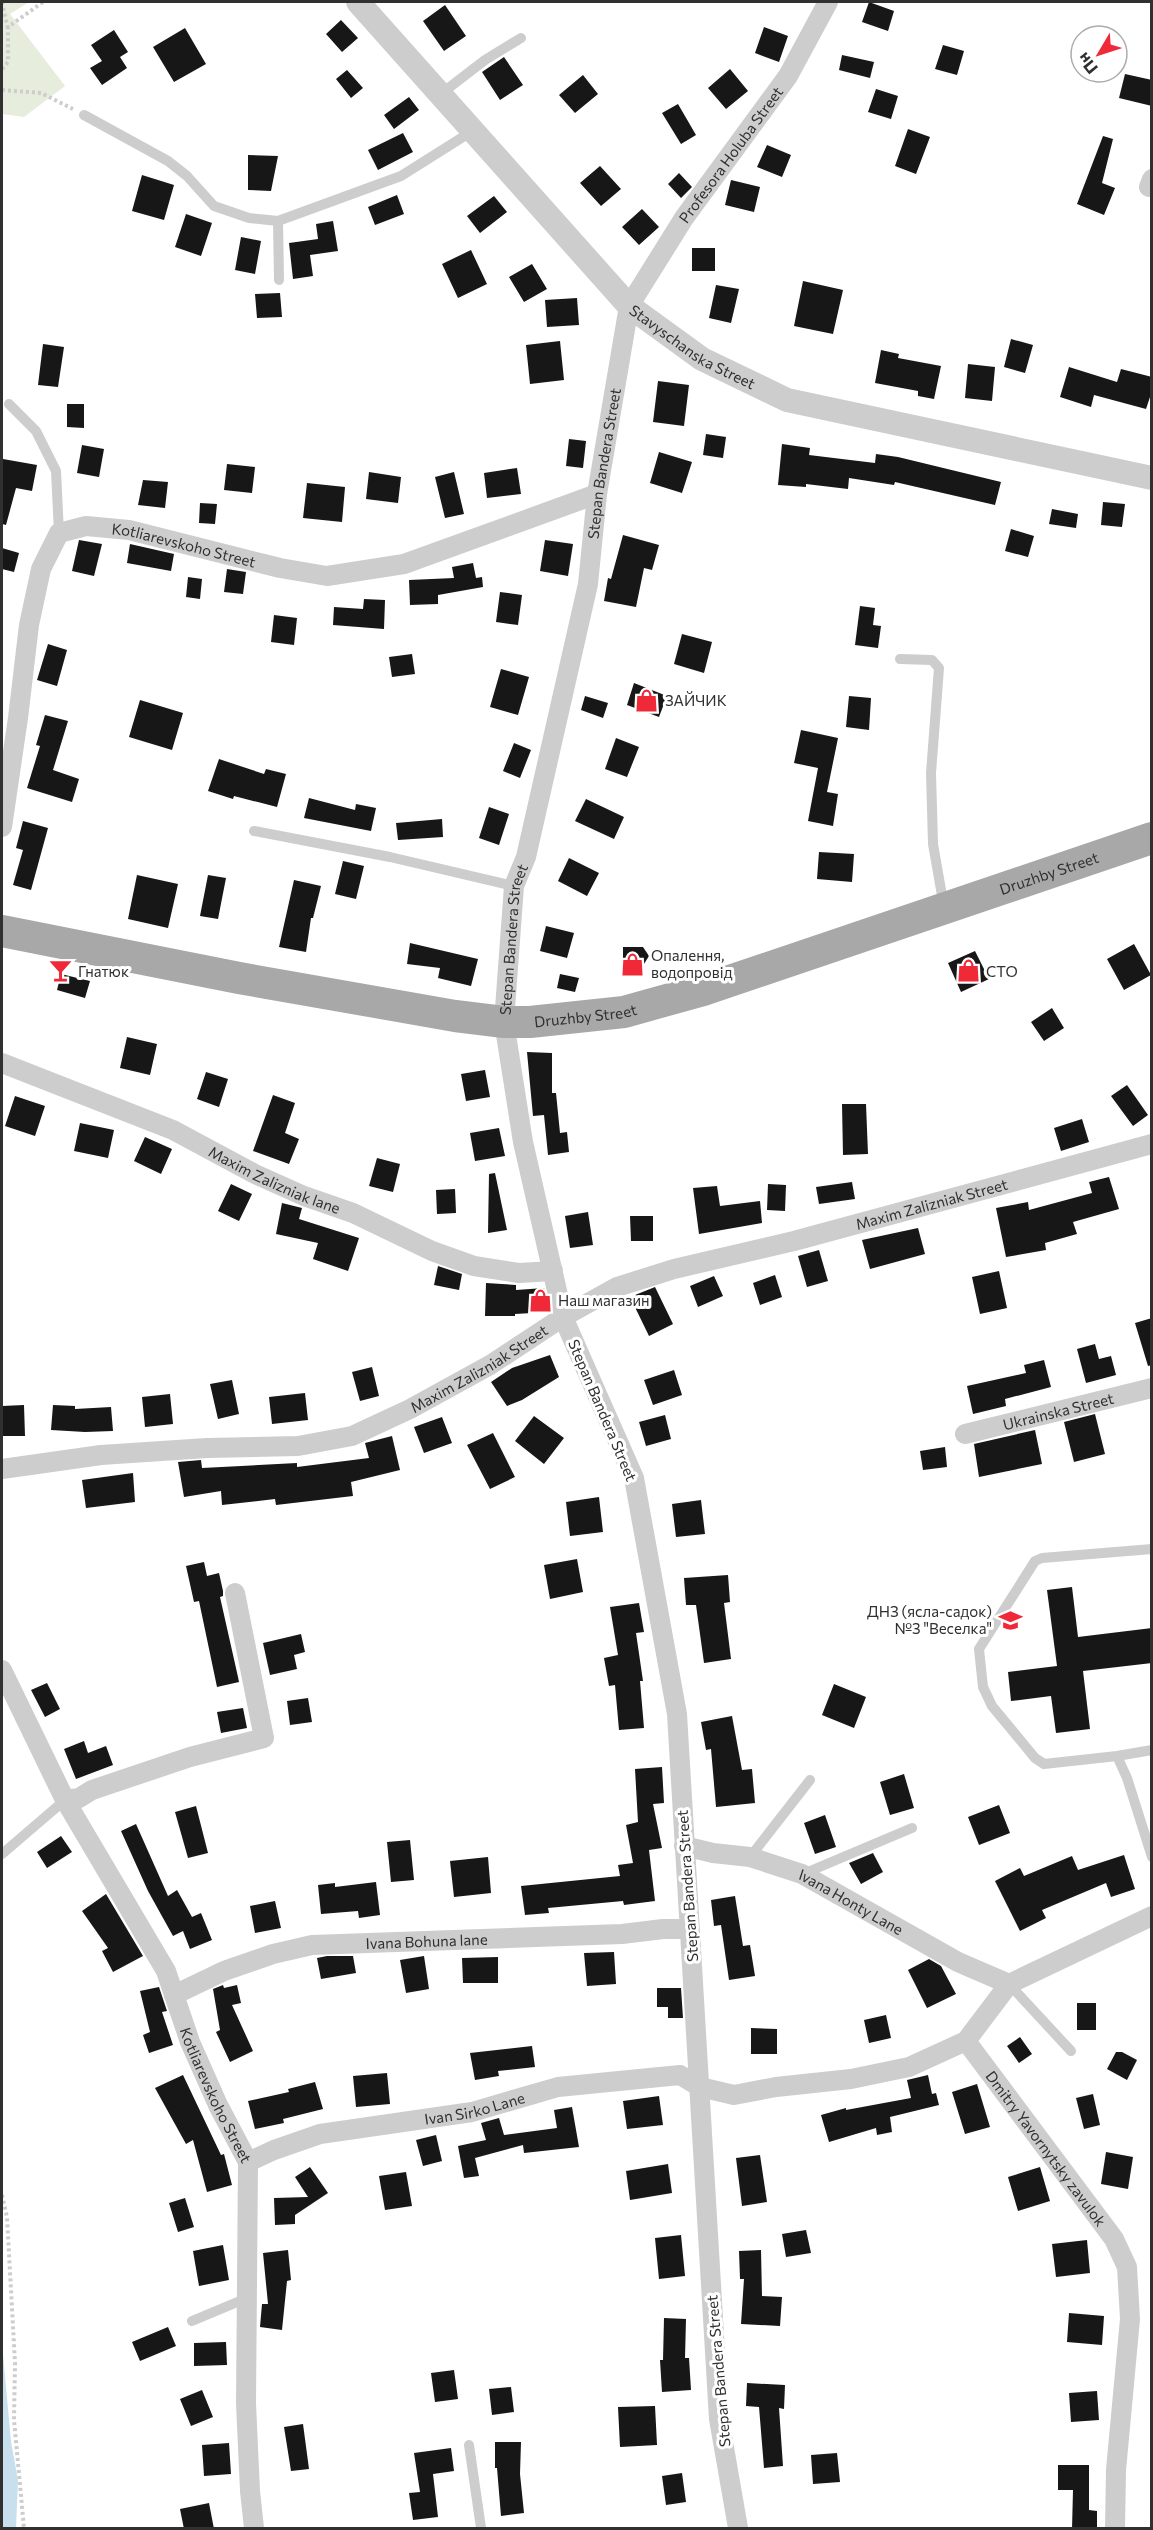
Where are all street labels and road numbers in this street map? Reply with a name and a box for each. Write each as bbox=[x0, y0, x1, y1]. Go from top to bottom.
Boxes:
street label: Profesora Holuba Street bbox=[675, 83, 786, 226]
street label: Stavyschanska Street bbox=[626, 301, 758, 392]
street label: Stepan Bandera Street bbox=[584, 387, 624, 540]
street label: Kotliarevskoho Street bbox=[111, 519, 258, 571]
street label: Druzhby Street bbox=[997, 848, 1101, 898]
street label: Stepan Bandera Street bbox=[496, 861, 531, 1016]
street label: Druzhby Street bbox=[533, 1000, 639, 1031]
street label: Maxim Zalizniak lane bbox=[206, 1142, 343, 1217]
street label: Maxim Zalizniak Street bbox=[853, 1175, 1009, 1233]
street label: Maxim Zalizniak Street bbox=[407, 1321, 551, 1416]
street label: Stepan Bandera Street bbox=[565, 1336, 641, 1484]
street label: Ukrainska Street bbox=[1001, 1389, 1115, 1433]
street label: Stepan Bandera Street bbox=[673, 1809, 701, 1963]
street label: Ivana Honty Lane bbox=[797, 1865, 907, 1938]
street label: Ivana Bohuna lane bbox=[365, 1930, 488, 1952]
street label: Kotliarevskoho Street bbox=[177, 2025, 256, 2166]
street label: Dmitry Yavornytsky zavulok bbox=[982, 2067, 1110, 2230]
street label: Ivan Sirko Lane bbox=[423, 2088, 527, 2128]
street label: Stepan Bandera Street bbox=[702, 2294, 734, 2448]

